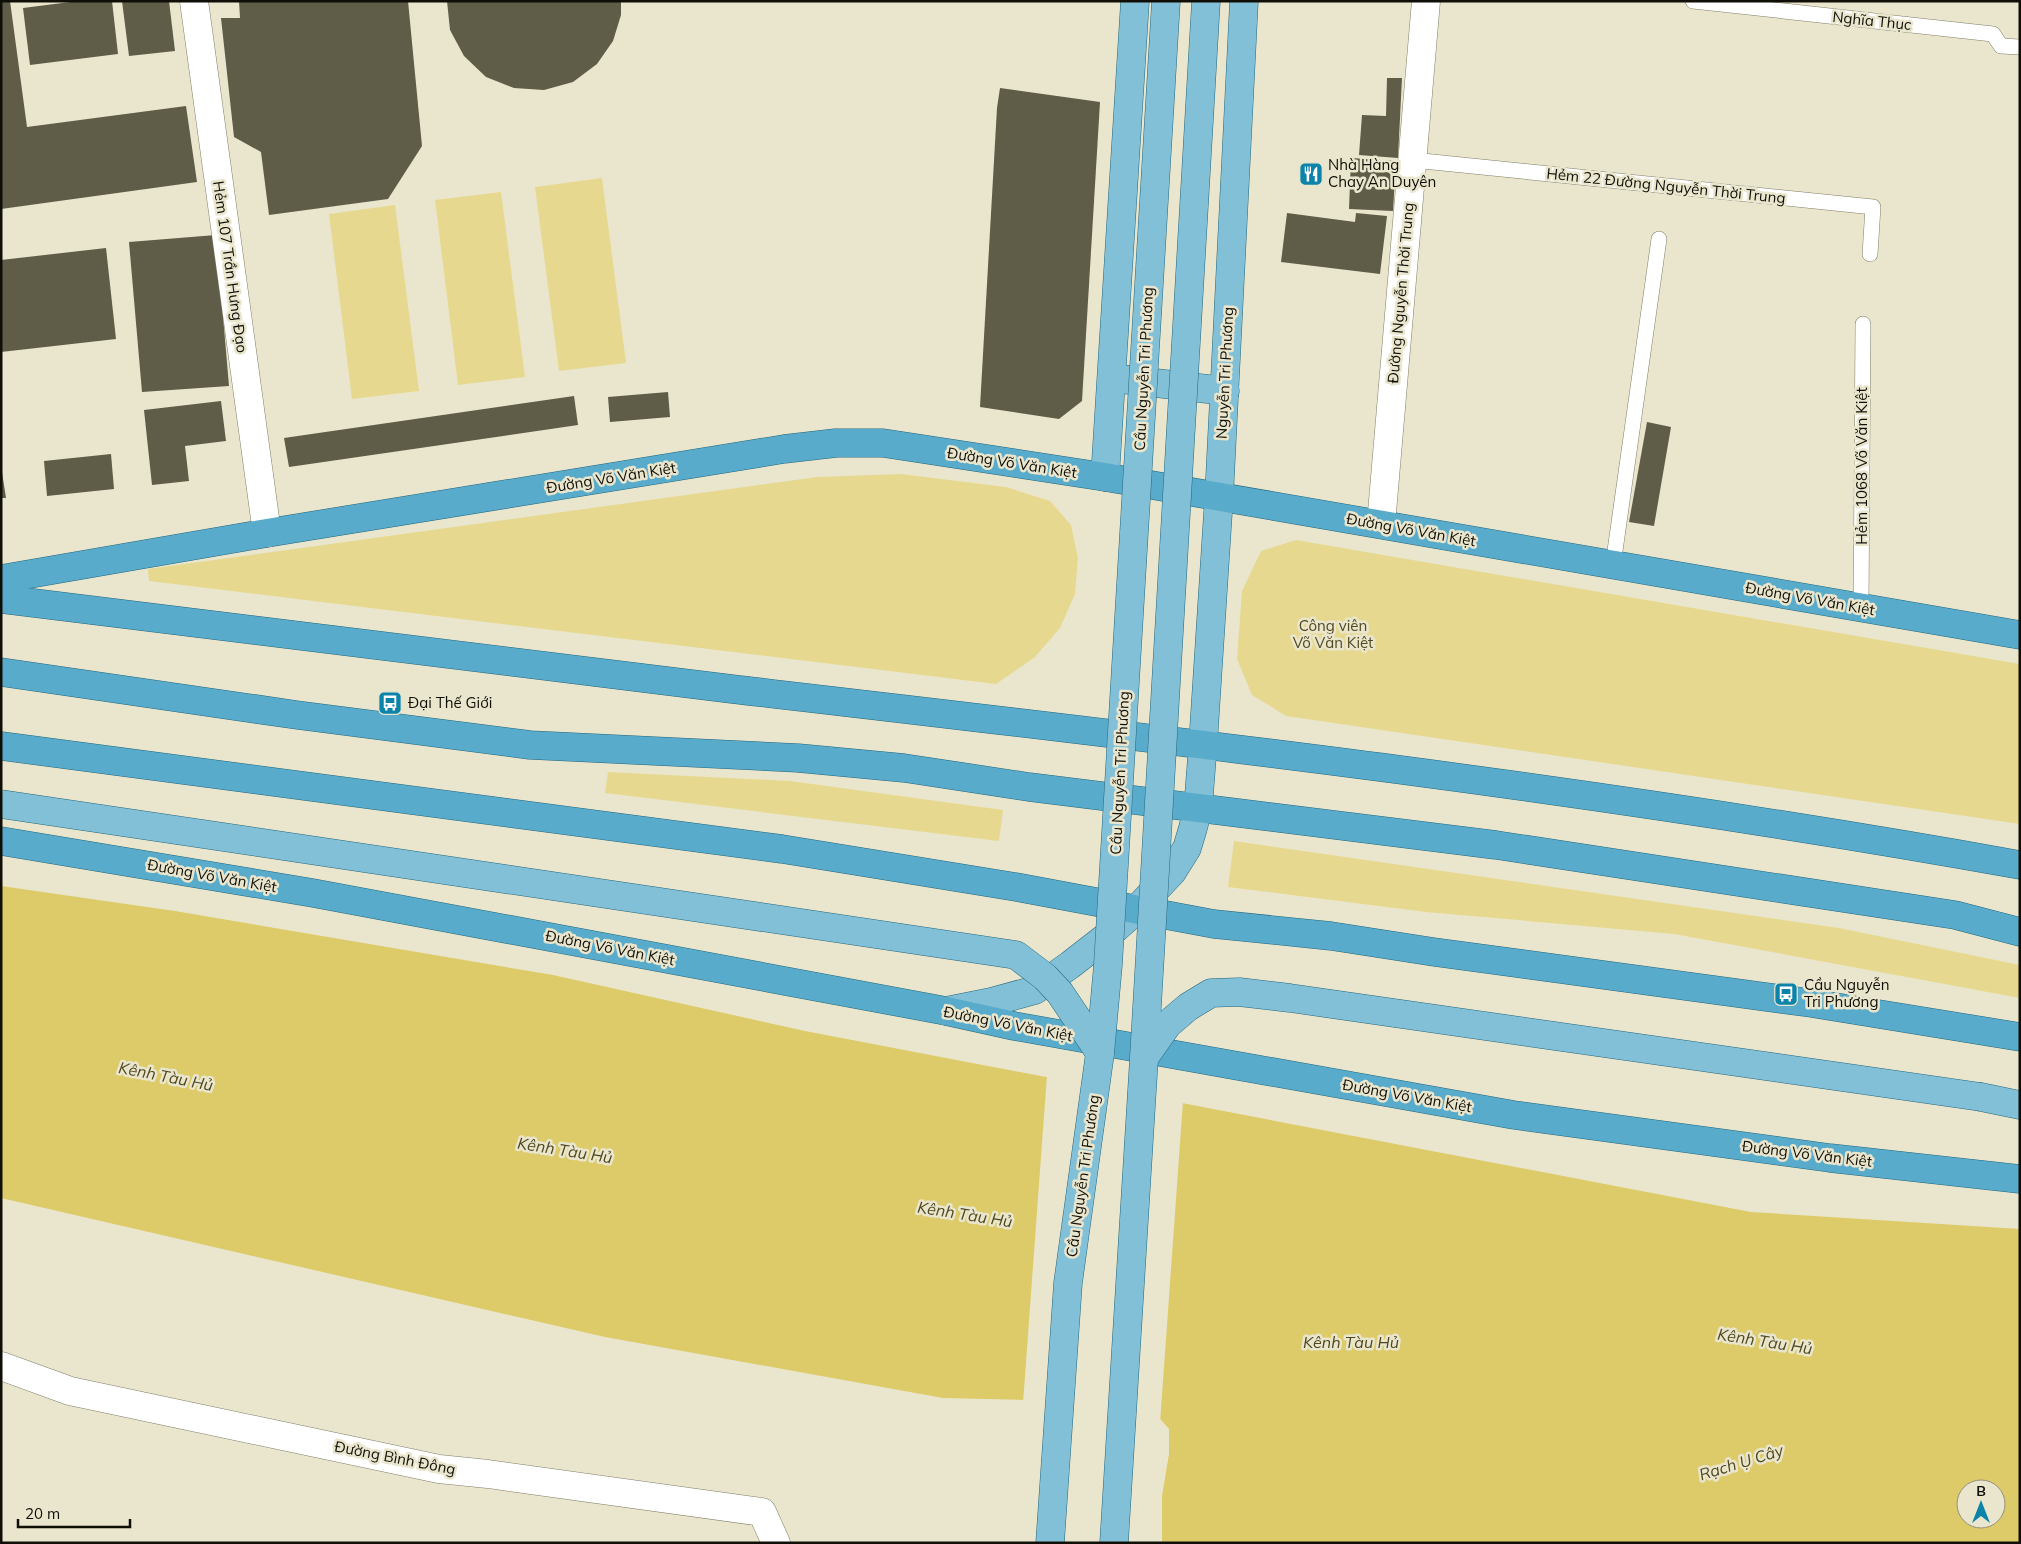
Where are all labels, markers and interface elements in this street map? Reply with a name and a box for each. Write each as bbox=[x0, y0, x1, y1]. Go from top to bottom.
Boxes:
street label: Nghĩa Thục bbox=[1832, 7, 1913, 34]
place label: Nhà Hàng Chay An Duyên bbox=[1328, 155, 1436, 191]
restaurant icon: Nhà Hàng Chay An Duyên bbox=[1298, 161, 1324, 187]
street label: Hẻm 22 Đường Nguyễn Thời Trung bbox=[1546, 164, 1786, 208]
street label: Hẻm 107 Trần Hưng Đạo bbox=[209, 180, 252, 354]
street label: Đường Nguyễn Thời Trung bbox=[1383, 202, 1418, 384]
street label: Cầu Nguyễn Tri Phương bbox=[1130, 287, 1157, 451]
street label: Nguyễn Tri Phương bbox=[1212, 307, 1237, 439]
street label: Hẻm 1068 Võ Văn Kiệt bbox=[1852, 387, 1871, 545]
street label: Đường Võ Văn Kiệt bbox=[946, 443, 1078, 482]
street label: Đường Võ Văn Kiệt bbox=[545, 458, 677, 497]
street label: Đường Võ Văn Kiệt bbox=[1345, 509, 1477, 550]
street label: Đường Võ Văn Kiệt bbox=[1744, 578, 1876, 619]
park label: Công viên Võ Văn Kiệt bbox=[1293, 616, 1373, 652]
bus stop icon: Đại Thế Giới bbox=[377, 690, 403, 716]
street label: Cầu Nguyễn Tri Phương bbox=[1106, 691, 1133, 855]
place label: Đại Thế Giới bbox=[408, 693, 492, 712]
street label: Đường Võ Văn Kiệt bbox=[146, 855, 278, 896]
street label: Đường Võ Văn Kiệt bbox=[544, 926, 676, 969]
place label: Cầu Nguyễn Tri Phương bbox=[1804, 975, 1890, 1011]
bus stop icon: Cầu Nguyễn Tri Phương bbox=[1773, 981, 1799, 1007]
street label: Đường Võ Văn Kiệt bbox=[942, 1002, 1074, 1045]
water label: Kênh Tàu Hủ bbox=[117, 1057, 215, 1095]
street label: Đường Võ Văn Kiệt bbox=[1341, 1075, 1473, 1116]
street label: Cầu Nguyễn Tri Phương bbox=[1062, 1093, 1103, 1258]
water label: Kênh Tàu Hủ bbox=[516, 1133, 614, 1167]
street label: Đường Võ Văn Kiệt bbox=[1741, 1136, 1873, 1171]
water label: Kênh Tàu Hủ bbox=[916, 1197, 1014, 1231]
water label: Kênh Tàu Hủ bbox=[1716, 1324, 1814, 1358]
water label: Kênh Tàu Hủ bbox=[1303, 1332, 1399, 1352]
street label: Đường Bình Đông bbox=[333, 1436, 457, 1479]
water label: Rạch Ụ Cây bbox=[1696, 1440, 1786, 1484]
north arrow bbox=[1956, 1479, 2006, 1529]
text: B bbox=[1976, 1482, 1986, 1500]
scale bar bbox=[18, 1496, 130, 1528]
text: 20 m bbox=[25, 1504, 60, 1523]

